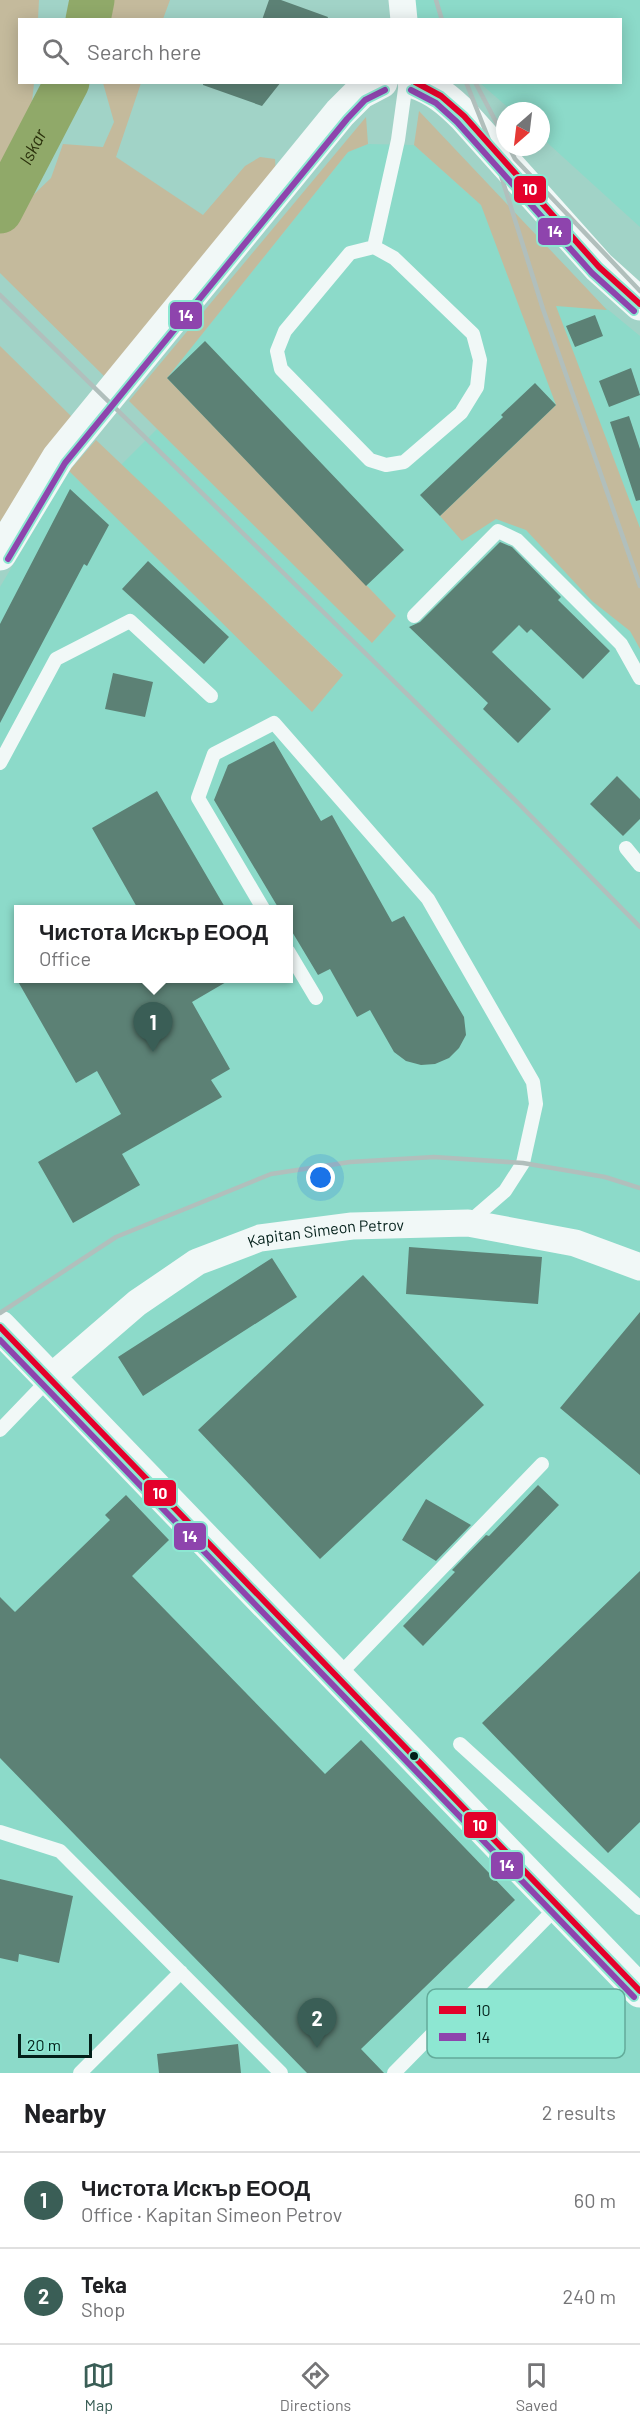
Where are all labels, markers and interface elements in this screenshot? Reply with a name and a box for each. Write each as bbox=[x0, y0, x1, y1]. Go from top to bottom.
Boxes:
search box bbox=[18, 18, 622, 84]
icon: search bbox=[39, 35, 72, 68]
text: Search here bbox=[87, 38, 201, 64]
north arrow bbox=[496, 102, 550, 156]
water label: Iskar bbox=[14, 124, 51, 168]
line badge: 10 bbox=[513, 175, 547, 204]
text: 10 bbox=[523, 179, 537, 198]
line badge: 14 bbox=[537, 217, 572, 246]
text: 14 bbox=[547, 221, 563, 240]
line badge: 14 bbox=[169, 301, 203, 330]
text: 14 bbox=[178, 305, 194, 324]
popup bbox=[14, 905, 293, 983]
text: Чистота Искър ЕООД bbox=[39, 918, 268, 944]
text: Office bbox=[39, 946, 91, 970]
pin: 1 bbox=[134, 1002, 172, 1052]
your location bbox=[306, 1163, 335, 1192]
street label: Kapitan Simeon Petrov bbox=[245, 1215, 405, 1251]
line badge: 10 bbox=[143, 1479, 177, 1507]
text: 10 bbox=[153, 1483, 167, 1502]
line badge: 14 bbox=[173, 1522, 207, 1551]
text: 14 bbox=[182, 1526, 198, 1545]
unlabelled marker bbox=[408, 1750, 420, 1762]
line badge: 10 bbox=[463, 1811, 497, 1839]
text: 10 bbox=[473, 1815, 487, 1834]
line badge: 14 bbox=[490, 1851, 524, 1880]
text: 14 bbox=[499, 1855, 515, 1874]
legend bbox=[427, 1989, 625, 2058]
pin: 2 bbox=[298, 1998, 336, 2048]
text: 10 bbox=[476, 2000, 491, 2019]
text: 14 bbox=[476, 2027, 490, 2046]
scale bar bbox=[18, 2031, 92, 2058]
text: 20 m bbox=[27, 2035, 61, 2054]
text: Nearby bbox=[24, 2097, 106, 2128]
text: 2 results bbox=[542, 2100, 616, 2124]
text: Чистота Искър ЕООД bbox=[81, 2174, 310, 2200]
text: 1 bbox=[40, 2188, 47, 2212]
text: 60 m bbox=[574, 2188, 616, 2212]
text: Office · Kapitan Simeon Petrov bbox=[81, 2202, 342, 2226]
text: Teka bbox=[81, 2271, 127, 2297]
text: 2 bbox=[38, 2284, 49, 2308]
text: 240 m bbox=[562, 2284, 616, 2308]
text: Shop bbox=[81, 2297, 125, 2321]
tab: Map bbox=[82, 2359, 115, 2414]
tab: Directions bbox=[280, 2359, 351, 2414]
tab: Saved bbox=[516, 2359, 558, 2414]

